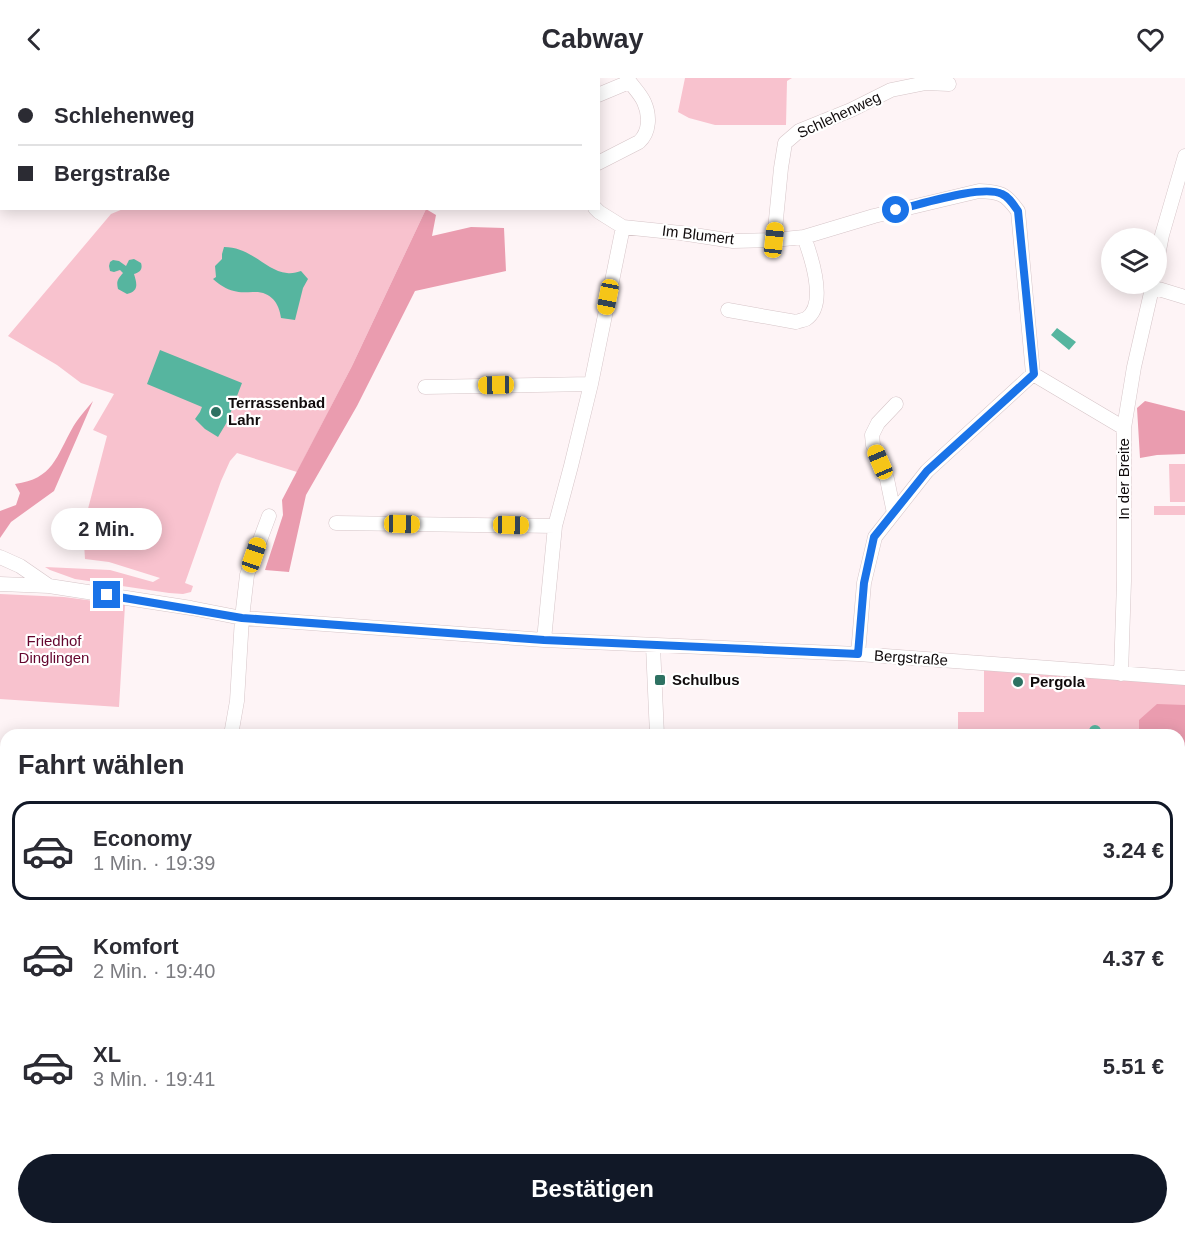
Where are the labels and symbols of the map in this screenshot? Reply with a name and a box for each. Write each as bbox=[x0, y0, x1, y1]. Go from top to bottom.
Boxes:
street label: Schlehenweg bbox=[794, 88, 883, 141]
route start bbox=[882, 196, 909, 223]
car bbox=[763, 221, 785, 259]
street label: Im Blumert bbox=[661, 222, 736, 247]
car bbox=[596, 278, 620, 316]
car bbox=[478, 376, 514, 394]
place label: Terrassenbad Lahr bbox=[228, 394, 325, 428]
marker: Terrassenbad Lahr bbox=[209, 405, 223, 419]
street label: In der Breite bbox=[1115, 438, 1132, 520]
car bbox=[865, 442, 895, 482]
callout: 2 Min. bbox=[51, 508, 162, 550]
car bbox=[384, 515, 420, 533]
car bbox=[493, 516, 529, 534]
car bbox=[240, 535, 268, 575]
route end bbox=[93, 581, 120, 608]
park label: Friedhof Dinglingen bbox=[19, 632, 89, 666]
street label: Bergstraße bbox=[873, 646, 949, 669]
place label: Schulbus bbox=[672, 671, 740, 688]
marker: Schulbus bbox=[653, 673, 667, 687]
place label: Pergola bbox=[1030, 673, 1086, 690]
marker: Pergola bbox=[1011, 675, 1025, 689]

